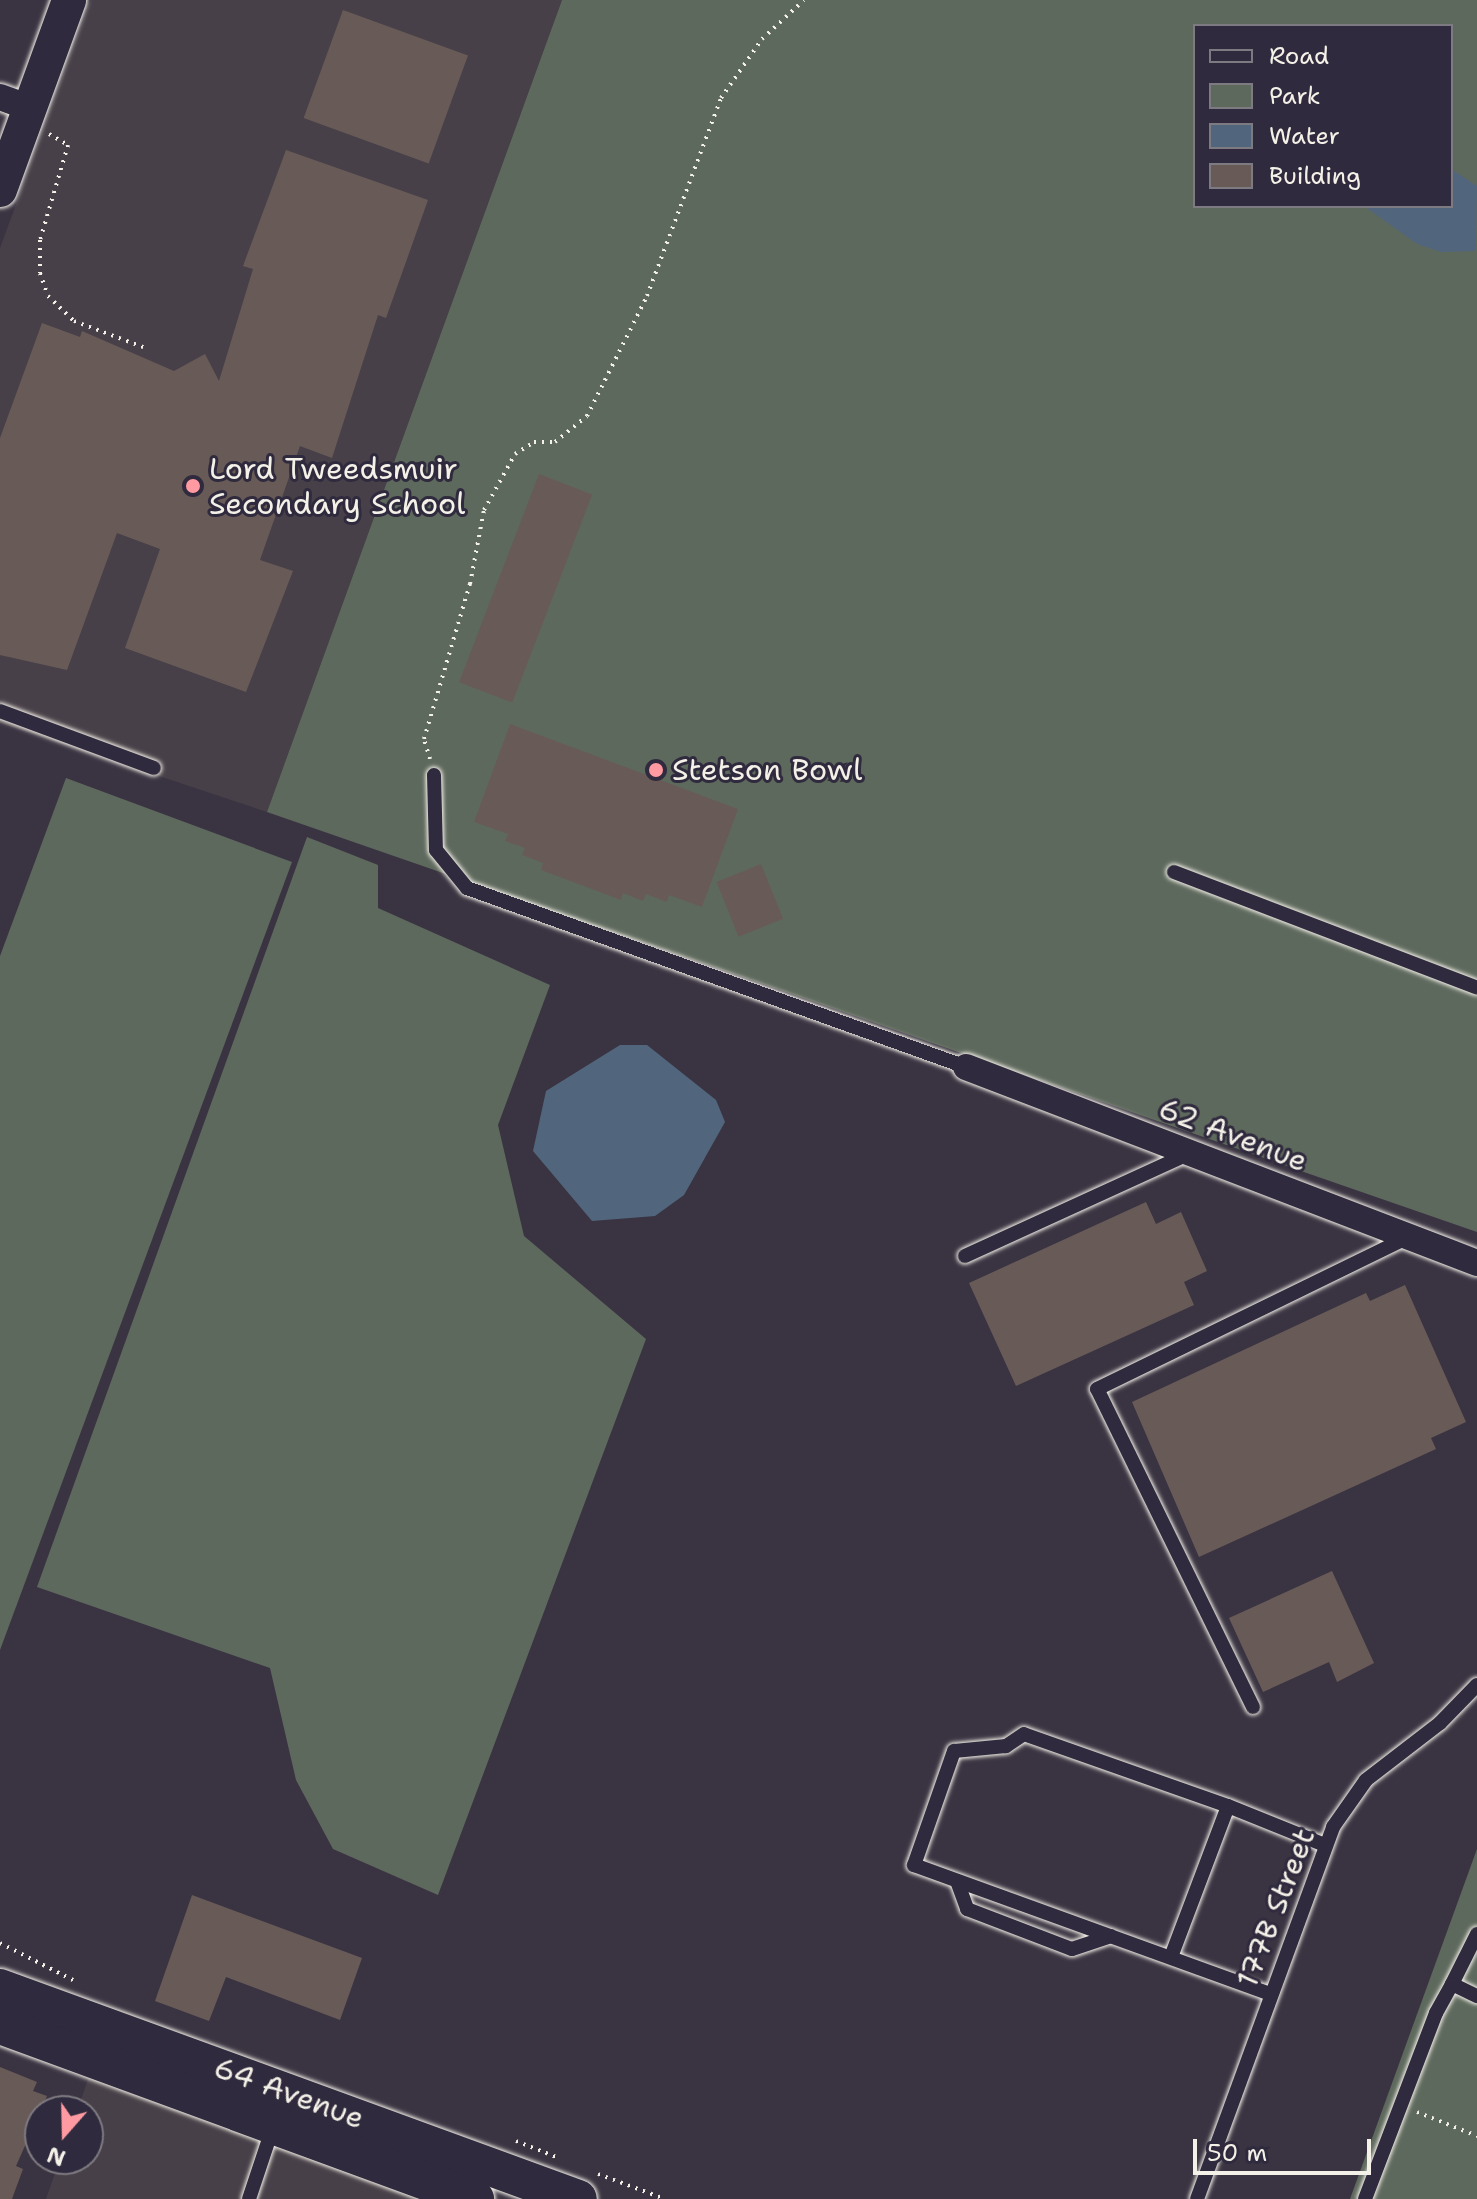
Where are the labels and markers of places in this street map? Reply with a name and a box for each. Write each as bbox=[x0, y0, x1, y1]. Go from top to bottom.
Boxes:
place label: Lord Tweedsmuir Secondary School bbox=[209, 451, 465, 522]
marker: Lord Tweedsmuir Secondary School bbox=[184, 477, 202, 495]
place label: Stetson Bowl bbox=[672, 752, 862, 788]
marker: Stetson Bowl bbox=[647, 761, 665, 779]

